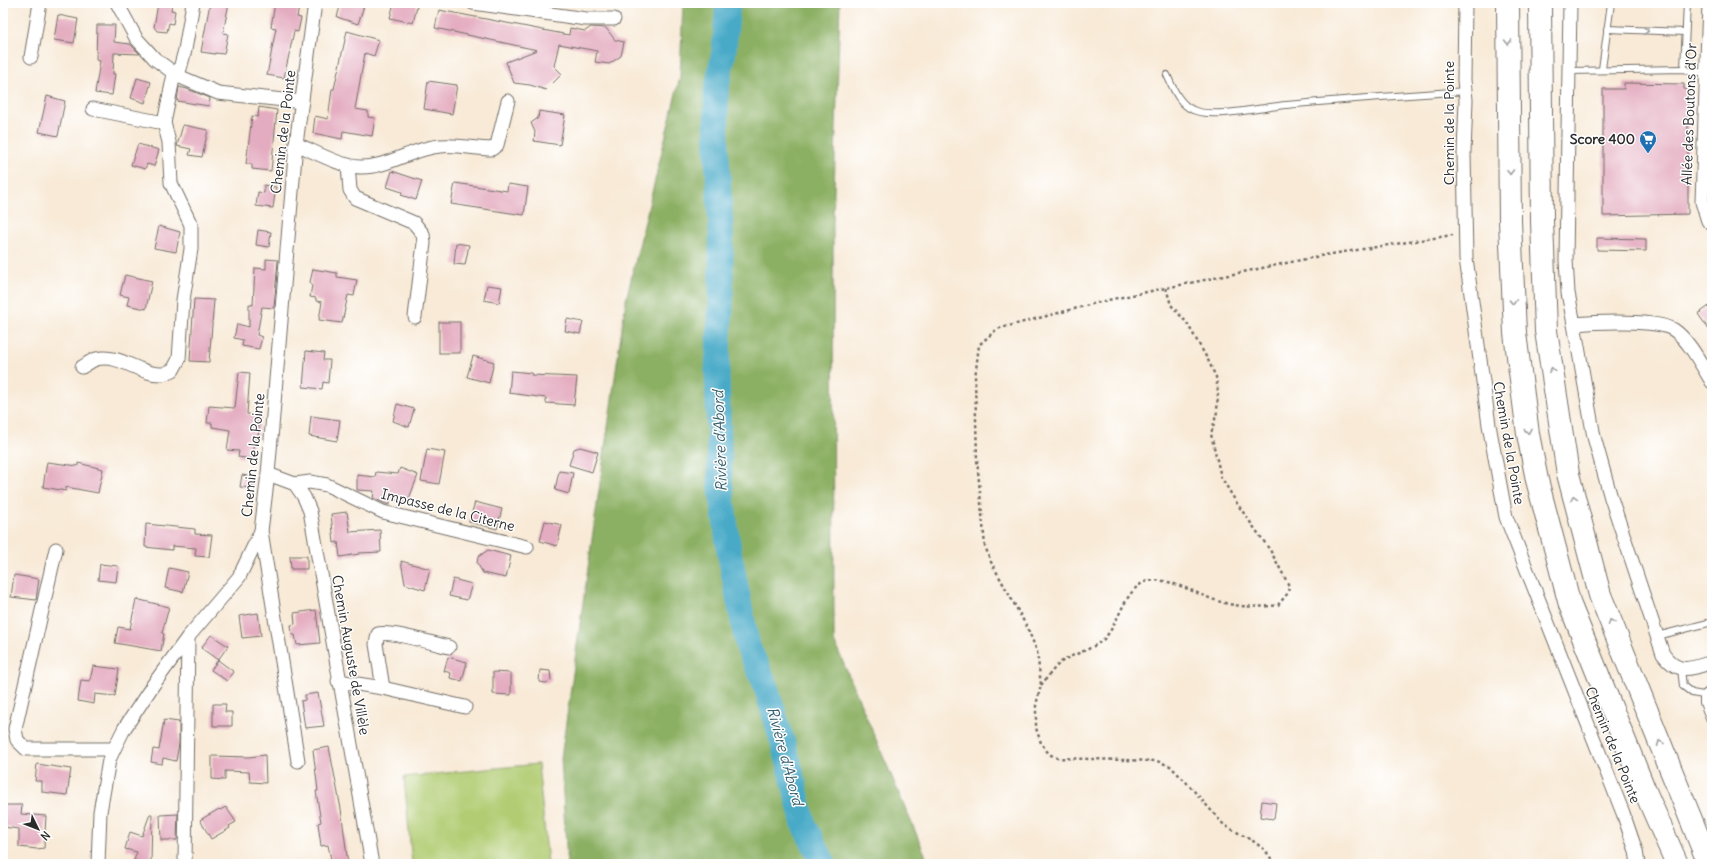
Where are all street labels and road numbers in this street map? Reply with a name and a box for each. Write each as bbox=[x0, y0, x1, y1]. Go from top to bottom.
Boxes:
street label: Allée des Boutons d'Or bbox=[1678, 42, 1700, 185]
street label: Chemin de la Pointe bbox=[1440, 61, 1458, 185]
street label: Chemin de la Pointe bbox=[266, 69, 300, 195]
street label: Chemin de la Pointe bbox=[1489, 380, 1529, 506]
street label: Chemin de la Pointe bbox=[238, 392, 268, 518]
street label: Impasse de la Citerne bbox=[379, 485, 517, 535]
street label: Chemin Auguste de Villèle bbox=[328, 574, 374, 736]
street label: Chemin de la Pointe bbox=[1581, 684, 1645, 806]

